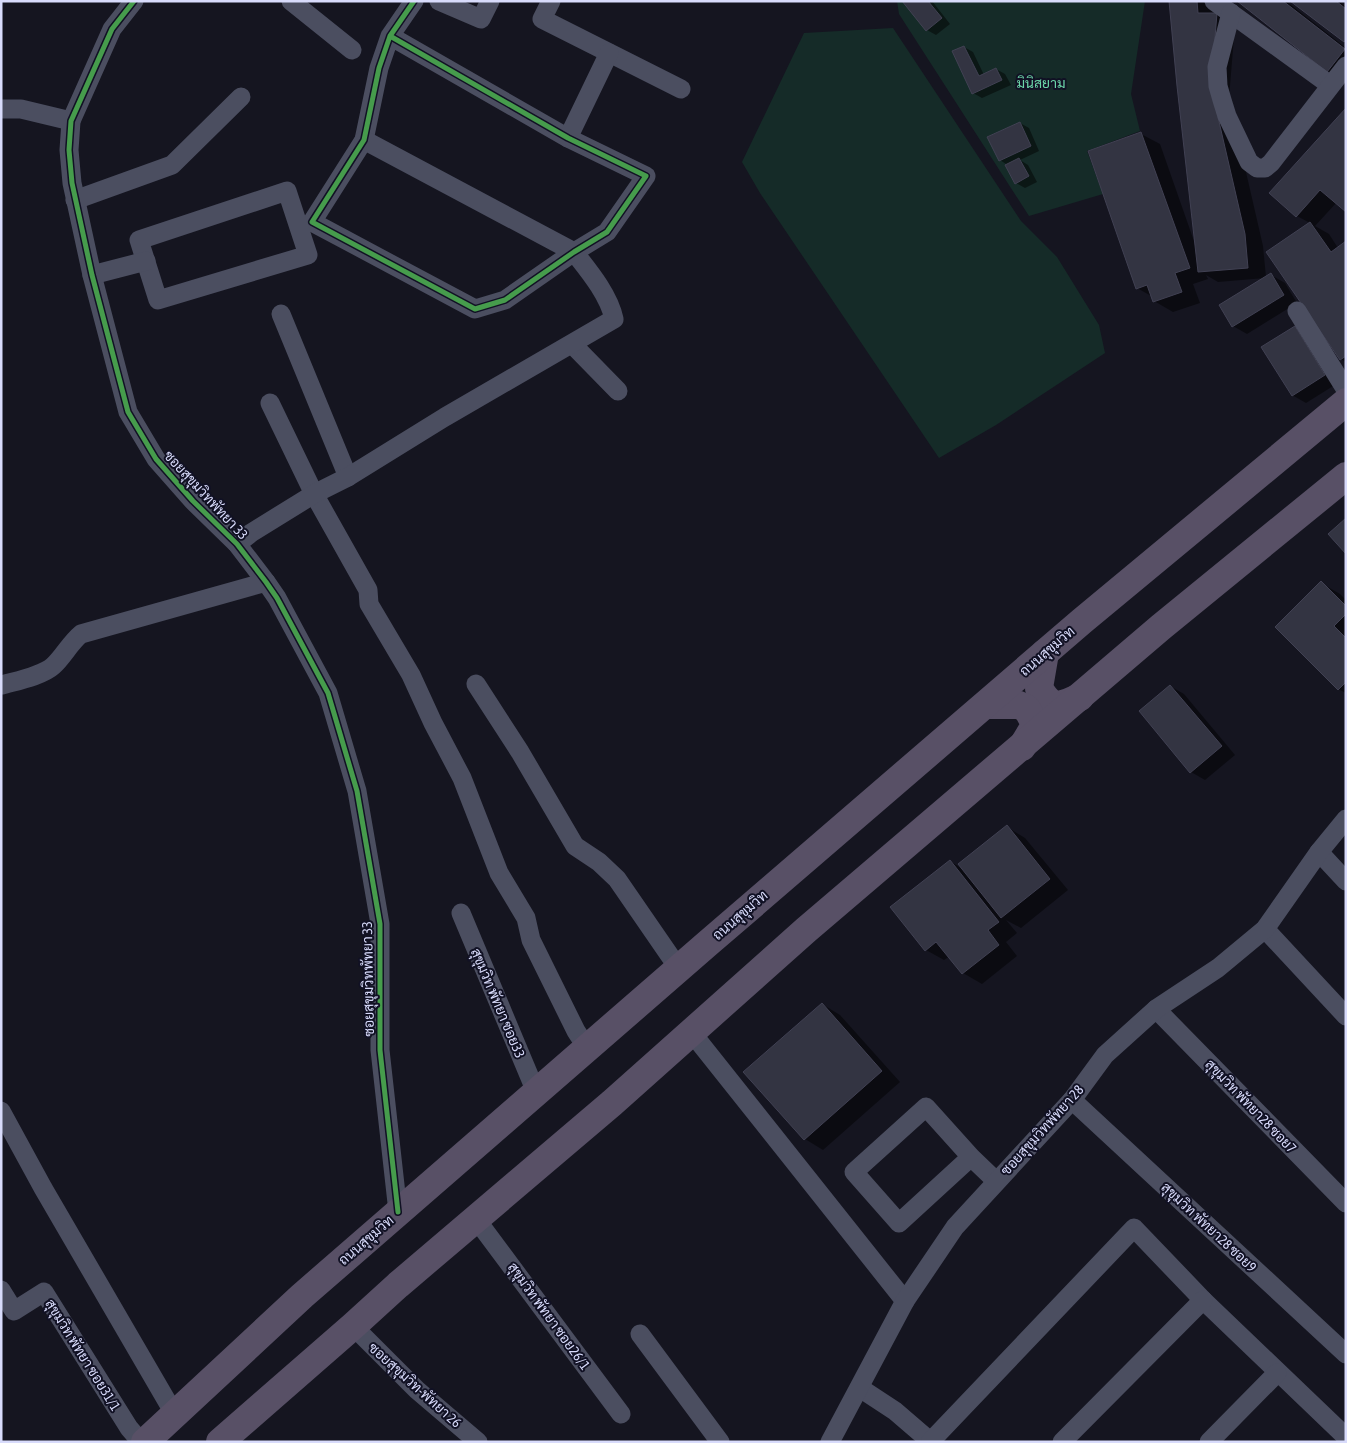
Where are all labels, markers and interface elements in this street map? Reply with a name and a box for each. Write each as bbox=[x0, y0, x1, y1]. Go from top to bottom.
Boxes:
park label: มินิสยาม bbox=[1016, 75, 1066, 91]
street label: ซอยสุขุมวิทพัทยา 33 bbox=[159, 447, 251, 544]
street label: ถนนสุขุมวิท bbox=[1016, 623, 1079, 681]
street label: ถนนสุขุมวิท bbox=[709, 887, 772, 945]
street label: ซอยสุขุมวิทพัทยา 33 bbox=[359, 921, 379, 1037]
street label: สุขุมวิท พัทยา ซอย33 bbox=[466, 946, 528, 1061]
street label: สุขุมวิท พัทยา28 ซอย7 bbox=[1201, 1056, 1300, 1158]
street label: ซอยสุขุมวิทพัทยา 28 bbox=[997, 1081, 1088, 1180]
street label: สุขุมวิท พัทยา28 ซอย9 bbox=[1157, 1179, 1260, 1277]
street label: ถนนสุขุมวิท bbox=[335, 1212, 398, 1270]
street label: สุขุมวิท พัทยา ซอย26/1 bbox=[503, 1259, 593, 1374]
street label: สุขุมวิท พัทยา ซอย31/1 bbox=[40, 1296, 124, 1415]
street label: ซอยสุขุมวิท-พัทยา 26 bbox=[364, 1339, 465, 1432]

